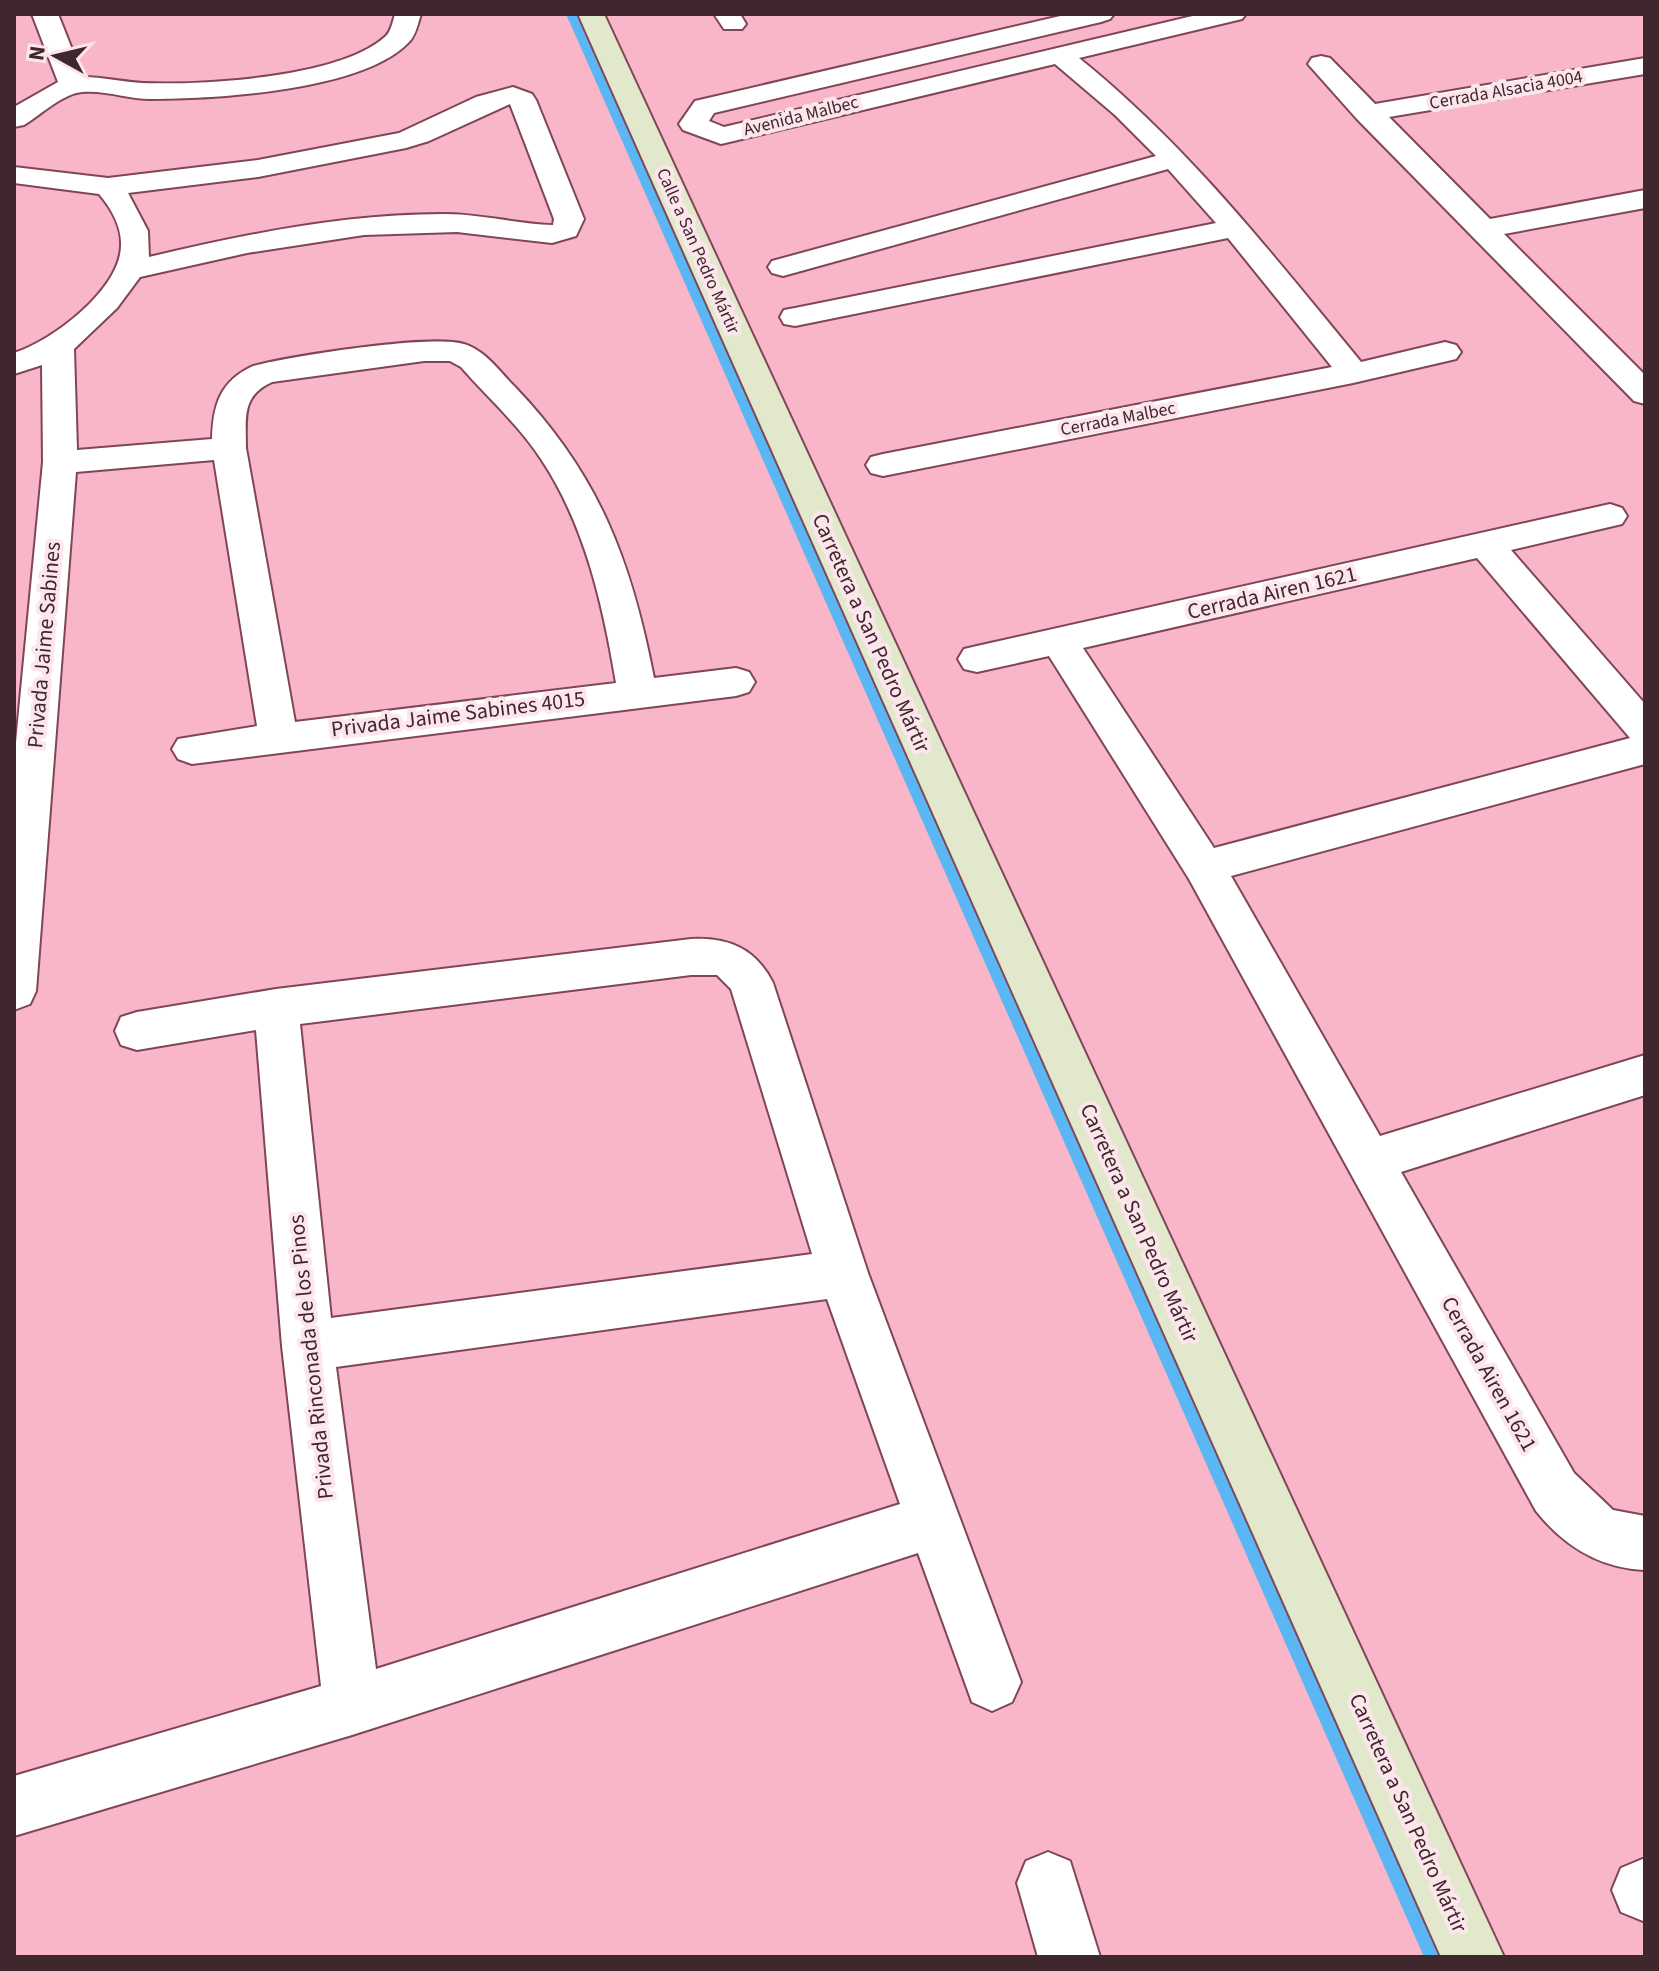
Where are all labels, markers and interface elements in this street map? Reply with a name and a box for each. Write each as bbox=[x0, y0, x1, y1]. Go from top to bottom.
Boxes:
north arrow bbox=[16, 16, 96, 96]
text: N bbox=[20, 44, 54, 63]
street label: Cerrada Alsacia 4004 bbox=[1427, 64, 1585, 116]
street label: Avenida Malbec bbox=[741, 90, 861, 142]
street label: Calle a San Pedro Mártir bbox=[650, 164, 746, 339]
street label: Cerrada Malbec bbox=[1058, 396, 1178, 442]
street label: Carretera a San Pedro Mártir bbox=[804, 508, 938, 758]
street label: Privada Jaime Sabines bbox=[19, 540, 69, 750]
street label: Cerrada Airen 1621 bbox=[1184, 558, 1360, 628]
street label: Privada Jaime Sabines 4015 bbox=[329, 683, 587, 745]
street label: Carretera a San Pedro Mártir bbox=[1072, 1098, 1206, 1348]
street label: Privada Rinconada de los Pinos bbox=[280, 1213, 342, 1501]
street label: Cerrada Airen 1621 bbox=[1433, 1291, 1545, 1457]
street label: Carretera a San Pedro Mártir bbox=[1341, 1688, 1475, 1938]

